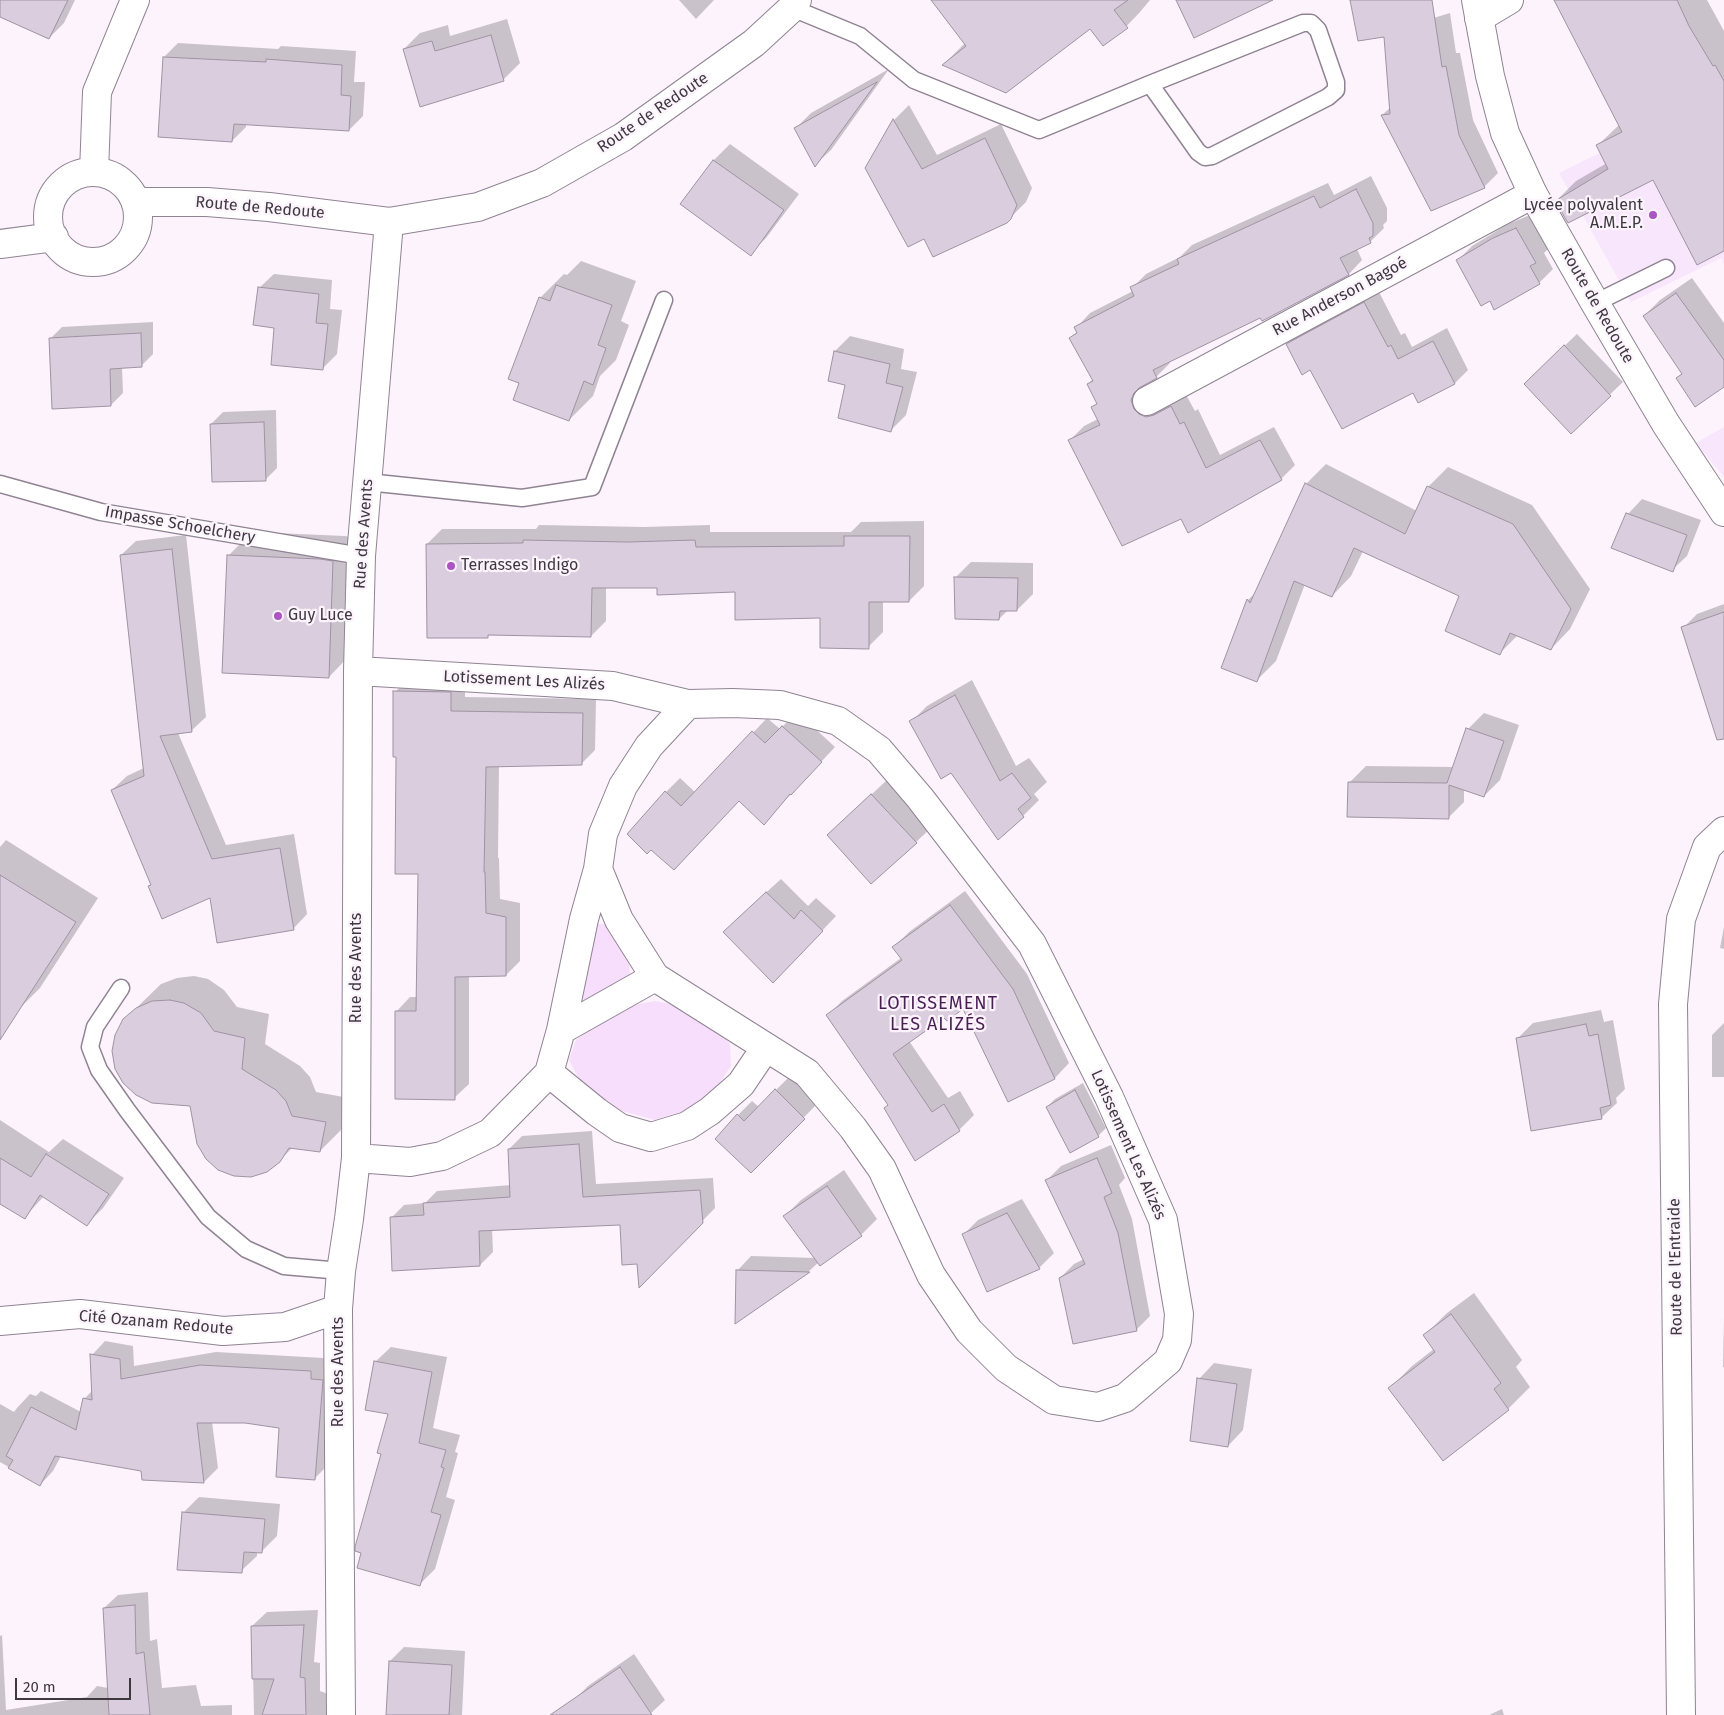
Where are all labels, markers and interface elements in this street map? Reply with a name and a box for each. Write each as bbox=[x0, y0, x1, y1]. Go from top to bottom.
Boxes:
street label: Route de Redoute bbox=[594, 69, 712, 157]
street label: Route de Redoute bbox=[195, 193, 325, 223]
place label: Lycée polyvalent A.M.E.P. bbox=[1523, 196, 1643, 234]
marker: Lycée polyvalent A.M.E.P. bbox=[1647, 209, 1659, 221]
street label: Route de Redoute bbox=[1556, 245, 1638, 367]
street label: Rue Anderson Bagoé bbox=[1269, 253, 1411, 341]
street label: Rue des Avents bbox=[351, 478, 377, 590]
street label: Impasse Schoelchery bbox=[103, 502, 257, 548]
place label: Terrasses Indigo bbox=[461, 556, 578, 576]
marker: Terrasses Indigo bbox=[445, 560, 457, 572]
place label: Guy Luce bbox=[288, 606, 353, 626]
marker: Guy Luce bbox=[272, 610, 284, 622]
street label: Lotissement Les Alizés bbox=[443, 667, 605, 695]
street label: Rue des Avents bbox=[347, 913, 367, 1023]
district label: LOTISSEMENT LES ALIZÉS bbox=[877, 993, 999, 1036]
street label: Lotissement Les Alizés bbox=[1086, 1067, 1170, 1223]
street label: Route de l'Entraide bbox=[1665, 1198, 1687, 1336]
street label: Cité Ozanam Redoute bbox=[78, 1307, 234, 1339]
street label: Rue des Avents bbox=[329, 1317, 349, 1427]
scale bar bbox=[18, 1668, 134, 1700]
text: 20 m bbox=[23, 1678, 56, 1696]

